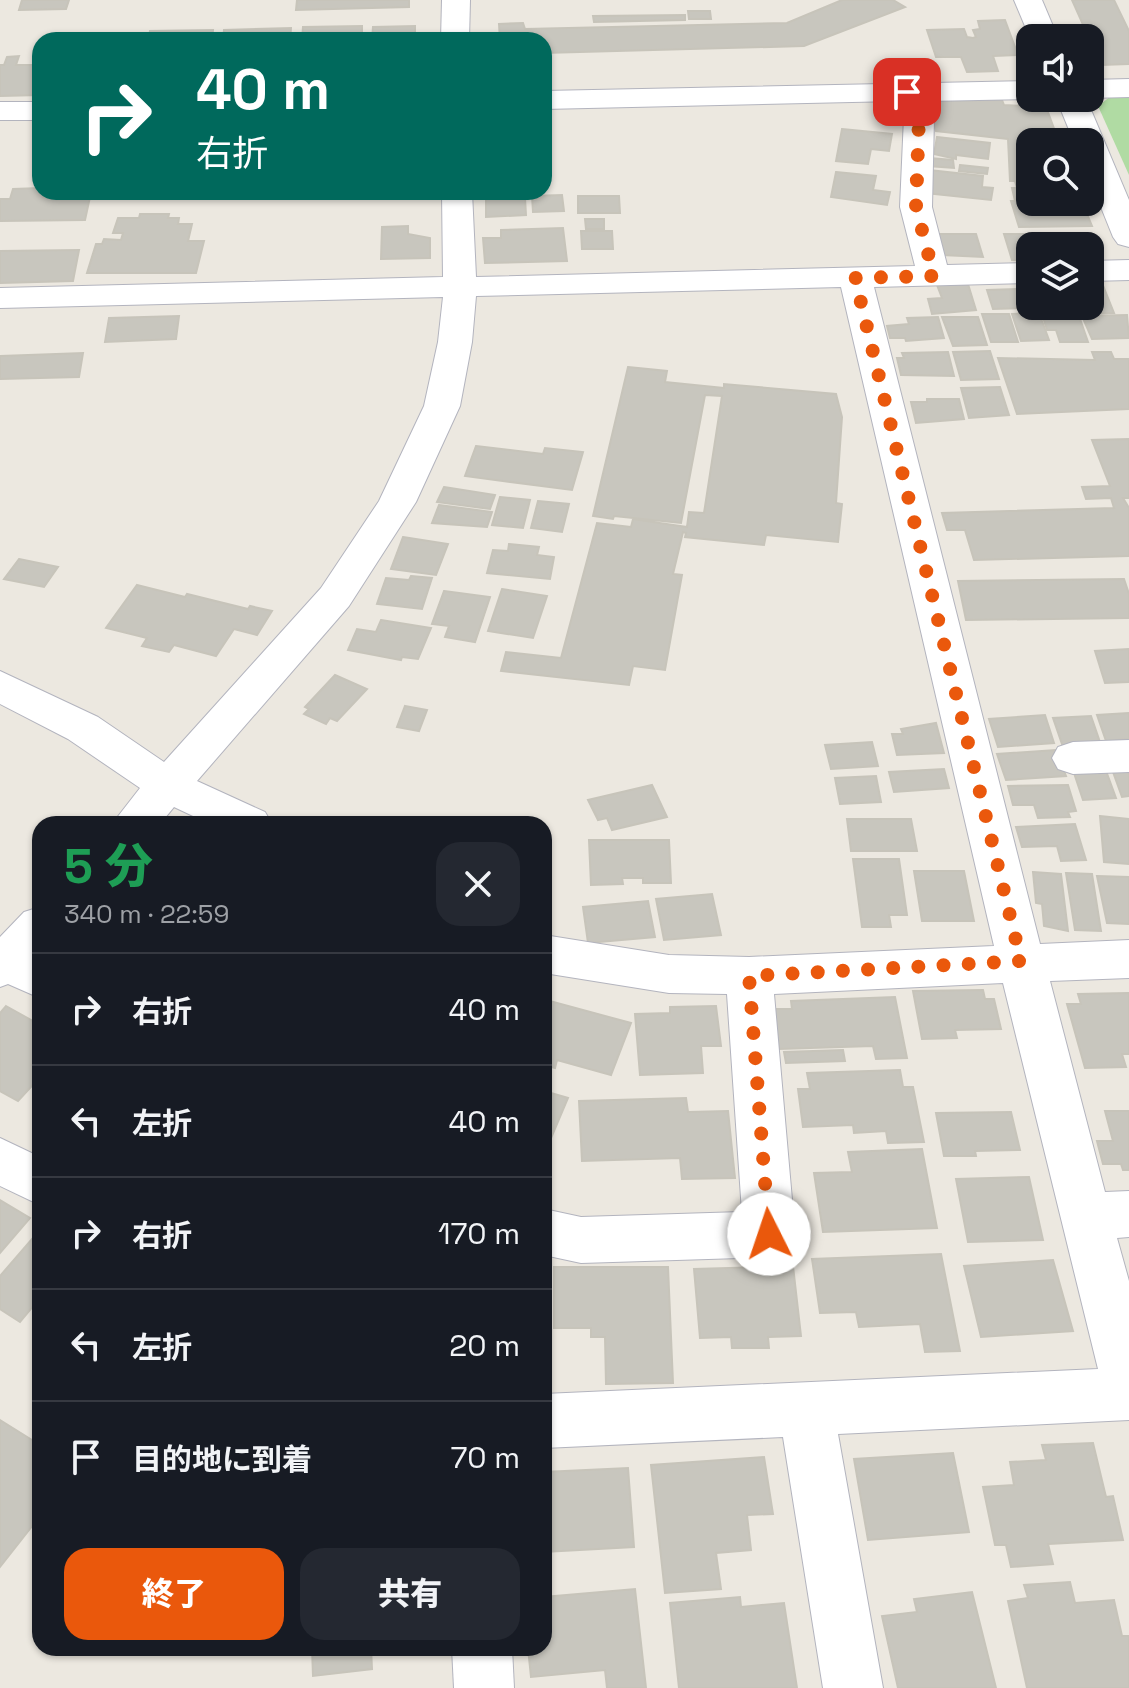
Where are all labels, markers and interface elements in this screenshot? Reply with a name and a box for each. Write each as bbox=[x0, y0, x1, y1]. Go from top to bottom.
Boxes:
map controls bbox=[1016, 24, 1104, 320]
button: sound bbox=[1016, 24, 1104, 112]
text: 40 m bbox=[196, 54, 330, 125]
pin bbox=[873, 58, 941, 126]
icon: right bbox=[64, 64, 168, 168]
icon: arrive bbox=[885, 70, 929, 114]
button: search bbox=[1016, 128, 1104, 216]
text: 右折 bbox=[196, 131, 268, 177]
button: layers bbox=[1016, 232, 1104, 320]
text: 5 分 bbox=[64, 836, 153, 897]
button: close bbox=[436, 842, 520, 926]
text: 340 m · 22:59 bbox=[64, 897, 229, 931]
icon: right bbox=[64, 987, 108, 1031]
text: 40 m bbox=[449, 990, 520, 1029]
text: 右折 bbox=[132, 992, 192, 1031]
icon: left bbox=[64, 1099, 108, 1143]
text: 40 m bbox=[449, 1102, 520, 1141]
text: 左折 bbox=[132, 1104, 192, 1143]
position arrow bbox=[727, 1192, 811, 1276]
icon: right bbox=[64, 1211, 108, 1255]
text: 170 m bbox=[438, 1214, 520, 1253]
text: 右折 bbox=[132, 1216, 192, 1255]
icon: left bbox=[64, 1323, 108, 1367]
text: 20 m bbox=[449, 1326, 520, 1365]
text: 左折 bbox=[132, 1328, 192, 1367]
icon: arrive bbox=[64, 1435, 108, 1479]
text: 70 m bbox=[451, 1438, 520, 1477]
text: 目的地に到着 bbox=[132, 1440, 312, 1479]
button: 終了 bbox=[64, 1548, 284, 1640]
button: 共有 bbox=[300, 1548, 520, 1640]

